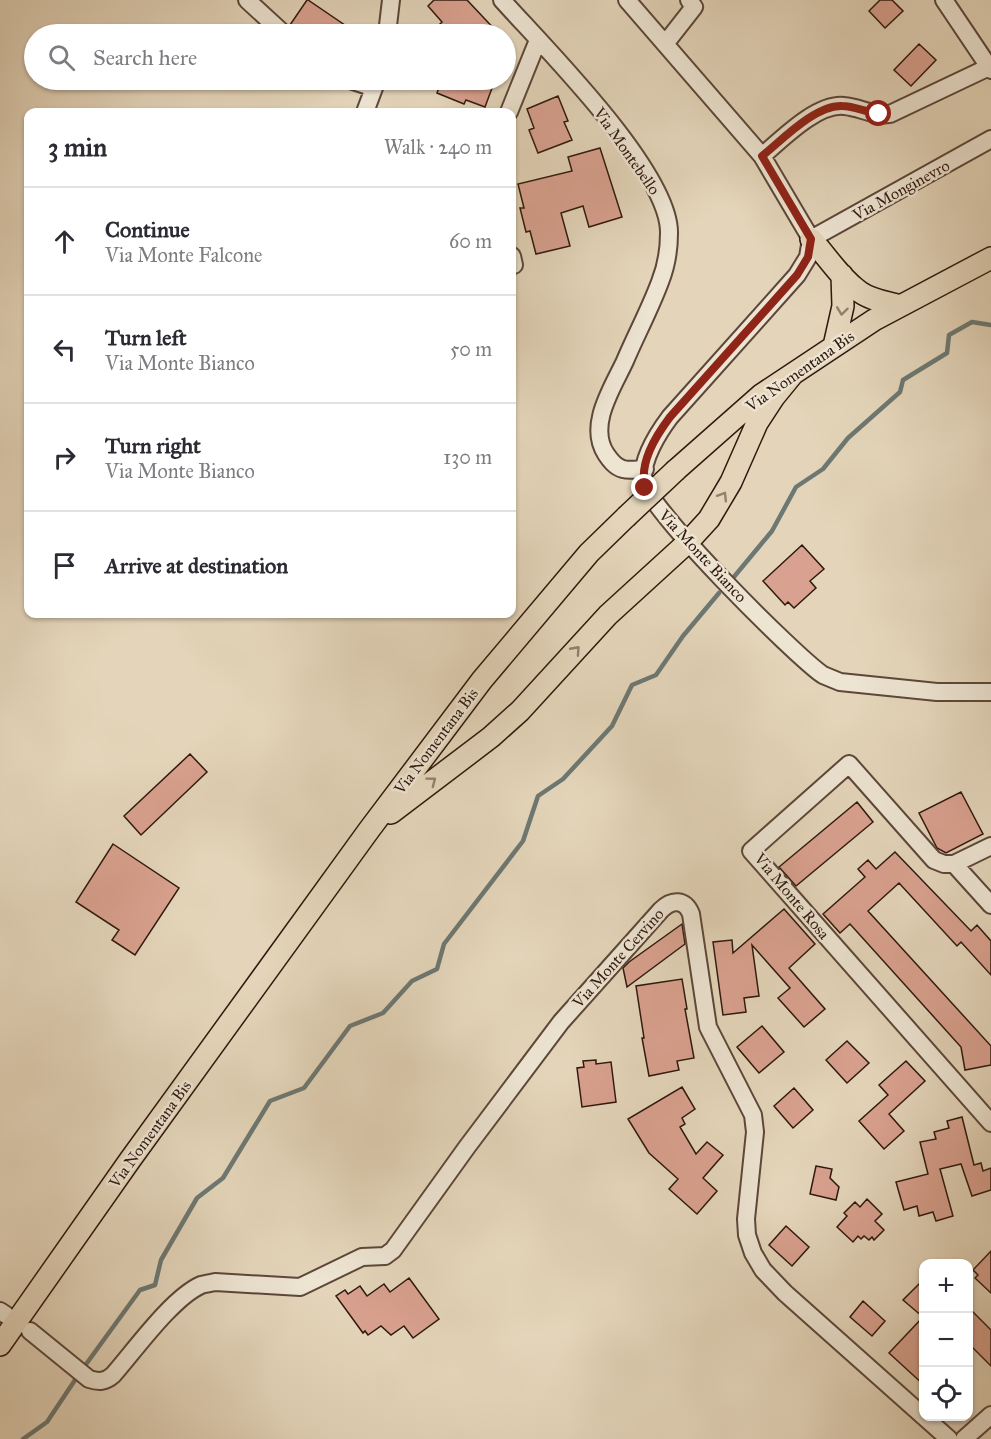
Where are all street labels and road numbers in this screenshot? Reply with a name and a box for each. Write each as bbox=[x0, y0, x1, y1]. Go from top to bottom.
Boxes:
street label: Via Montebello bbox=[589, 103, 664, 198]
street label: Via Monginevro bbox=[848, 156, 953, 226]
street label: Via Nomentana Bis bbox=[741, 326, 858, 416]
street label: Via Monte Bianco bbox=[655, 505, 751, 606]
street label: Via Nomentana Bis bbox=[389, 684, 482, 799]
street label: Via Monte Rosa bbox=[750, 848, 834, 943]
street label: Via Monte Cervino bbox=[568, 904, 668, 1012]
street label: Via Nomentana Bis bbox=[104, 1077, 195, 1192]

